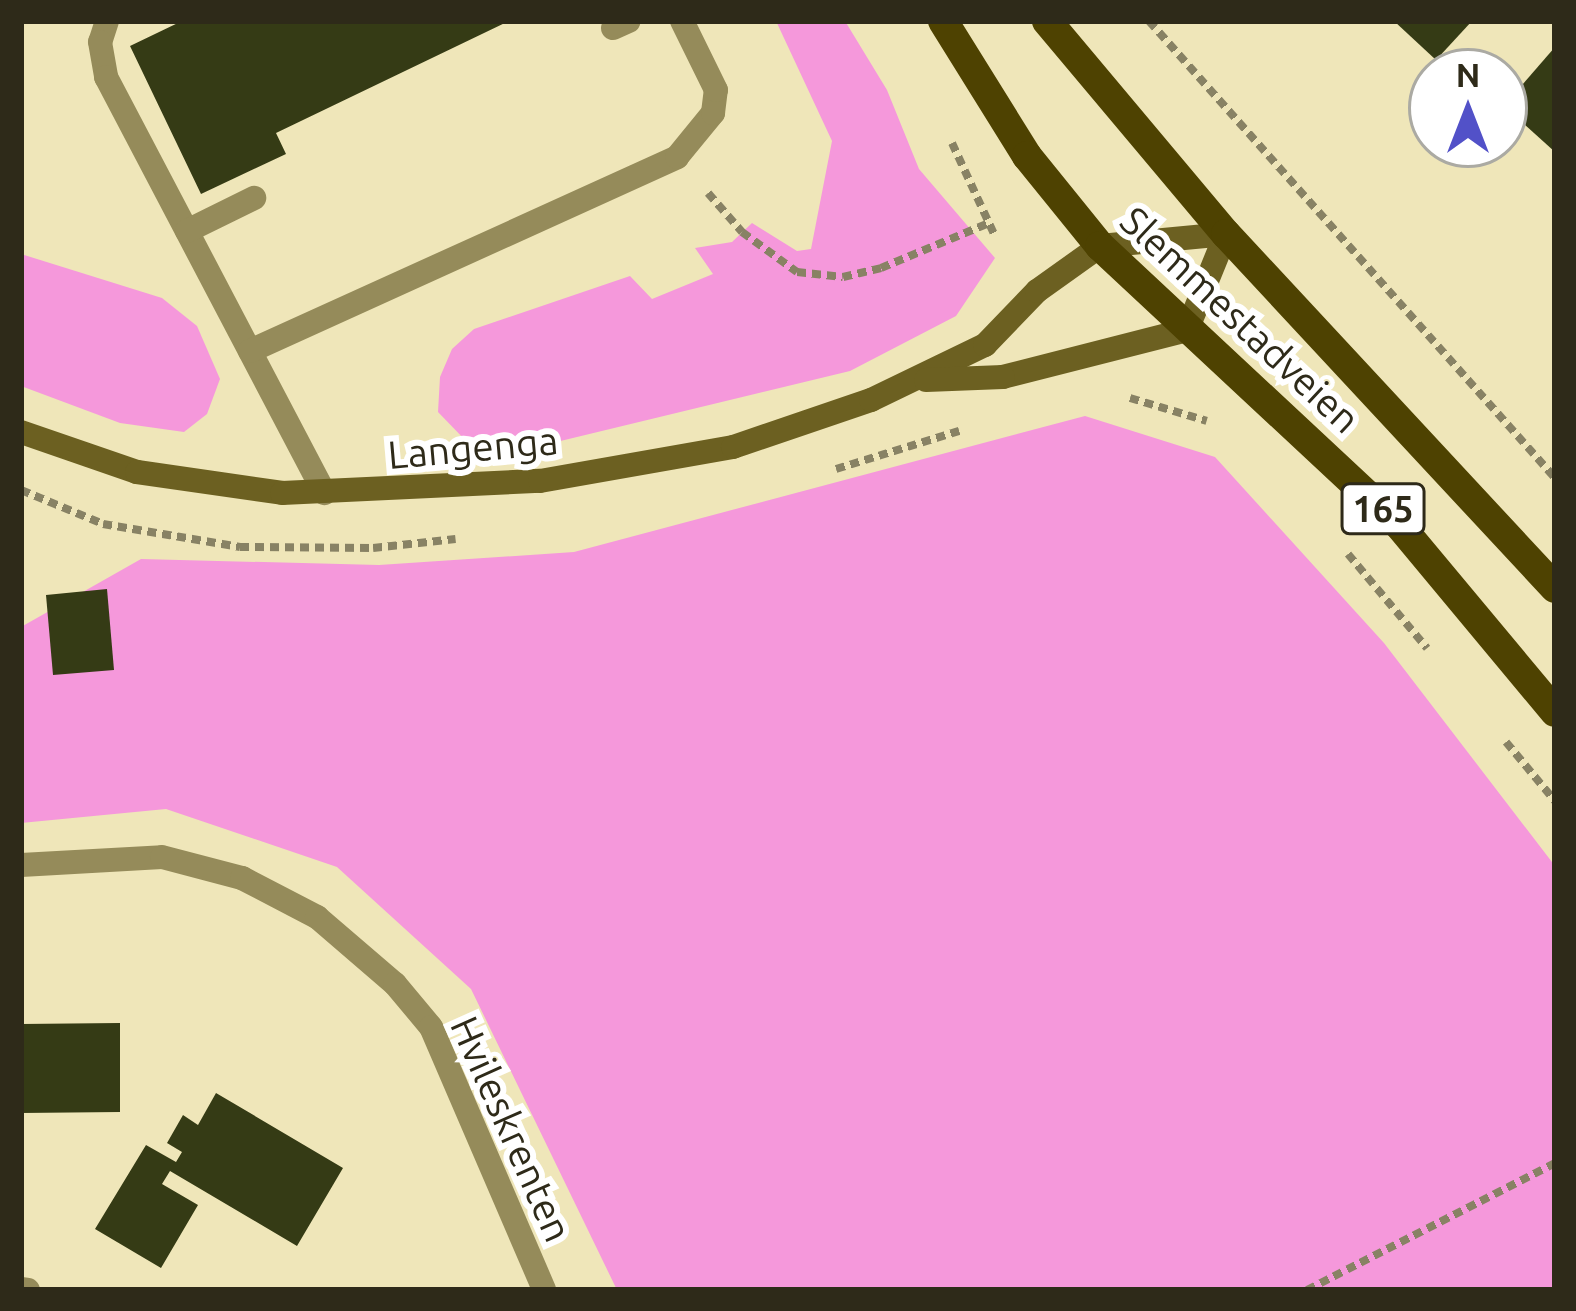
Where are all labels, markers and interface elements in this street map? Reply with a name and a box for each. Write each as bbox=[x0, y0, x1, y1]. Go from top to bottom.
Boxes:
north arrow bbox=[1408, 48, 1528, 168]
text: N bbox=[1456, 56, 1480, 93]
street label: Slemmestadveien bbox=[1111, 197, 1369, 443]
street label: Langenga bbox=[386, 417, 560, 479]
road number: 165 bbox=[1338, 479, 1428, 539]
street label: Hvileskrenten bbox=[440, 1009, 582, 1249]

